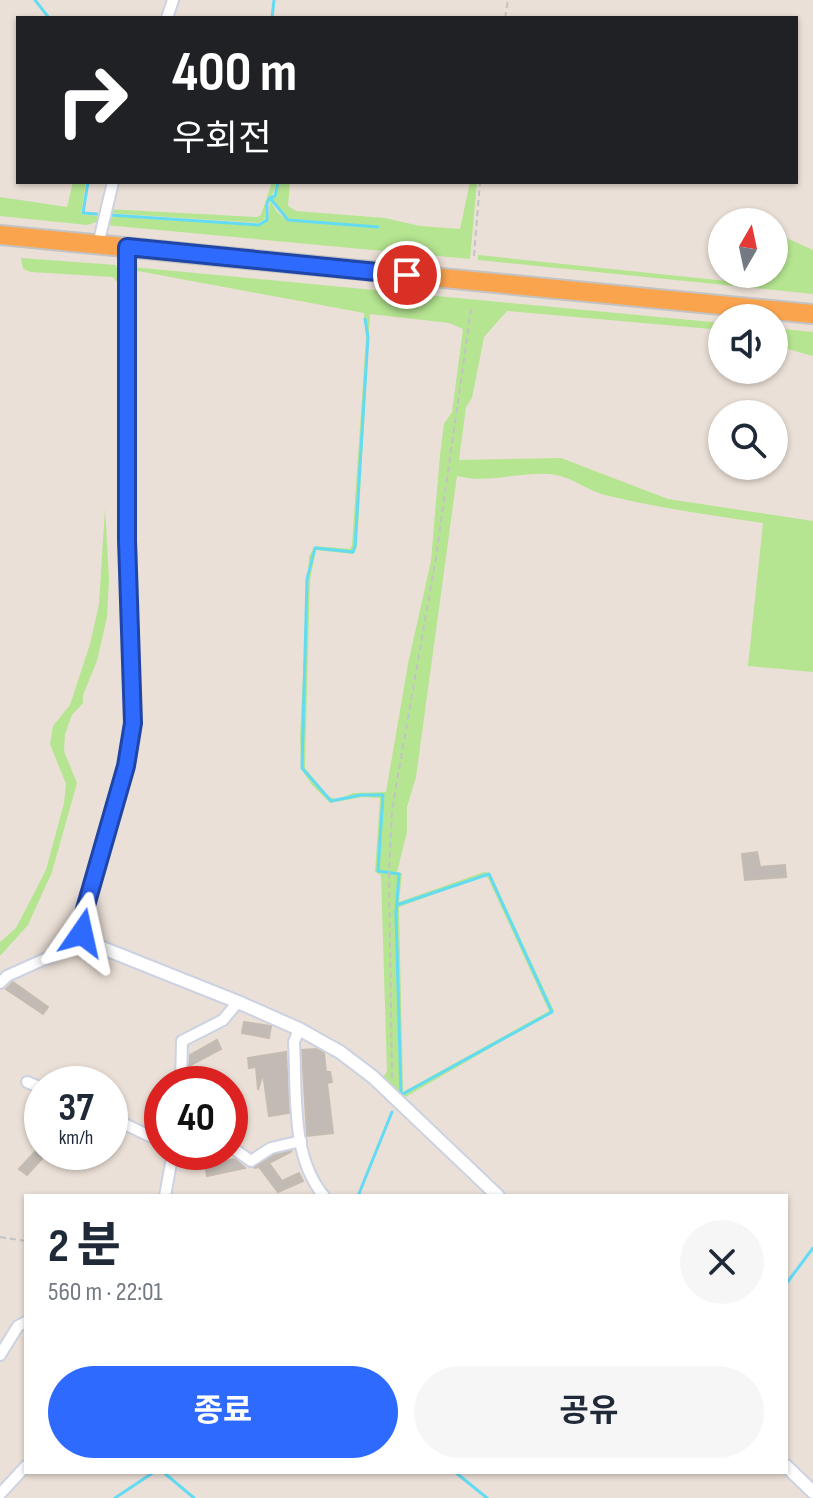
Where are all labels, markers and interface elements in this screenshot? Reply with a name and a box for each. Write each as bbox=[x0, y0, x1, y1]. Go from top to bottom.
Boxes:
text: 400 m bbox=[172, 40, 297, 107]
icon: right bbox=[40, 48, 144, 152]
text: 우회전 bbox=[172, 118, 271, 161]
north arrow bbox=[708, 208, 788, 288]
map controls bbox=[708, 208, 788, 480]
pin bbox=[373, 241, 441, 309]
icon: arrive bbox=[385, 253, 429, 297]
button: sound bbox=[708, 304, 788, 384]
button: search bbox=[708, 400, 788, 480]
position arrow bbox=[40, 891, 124, 975]
speed limit sign: 40 bbox=[144, 1066, 248, 1170]
text: 37 bbox=[58, 1084, 94, 1132]
text: km/h bbox=[59, 1126, 93, 1150]
text: 2 분 bbox=[48, 1218, 121, 1275]
button: close bbox=[680, 1220, 764, 1304]
text: 560 m · 22:01 bbox=[48, 1277, 163, 1308]
button: 종료 bbox=[48, 1366, 398, 1458]
button: 공유 bbox=[414, 1366, 764, 1458]

